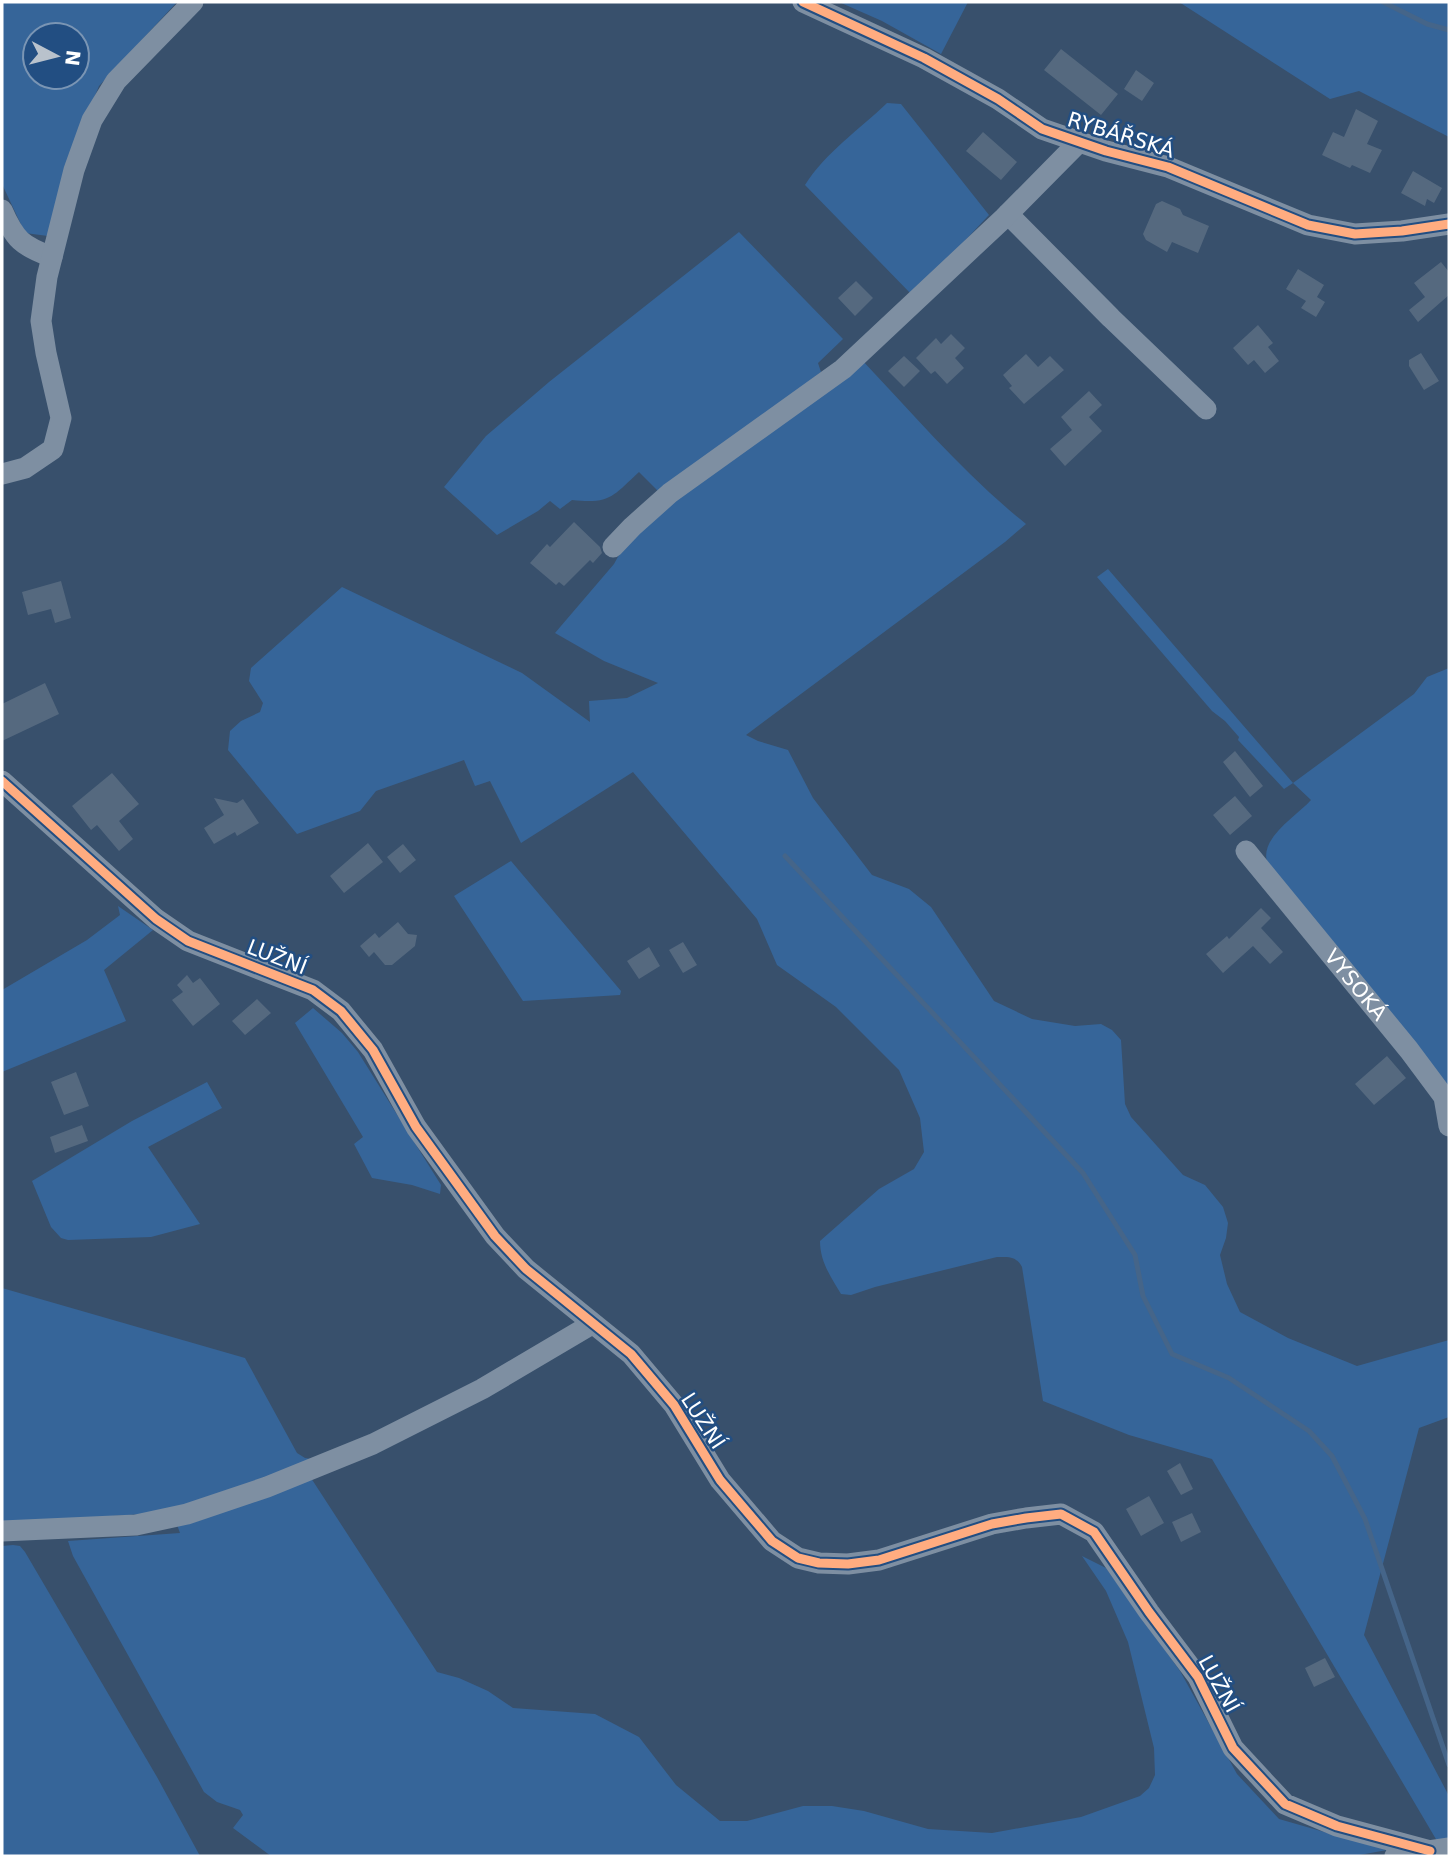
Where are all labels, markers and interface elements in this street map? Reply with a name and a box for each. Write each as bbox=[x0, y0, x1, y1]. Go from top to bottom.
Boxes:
north arrow bbox=[21, 21, 91, 91]
text: N bbox=[61, 49, 85, 67]
street label: RYBÁŘSKÁ bbox=[1065, 106, 1178, 163]
street label: LUŽNÍ bbox=[244, 934, 311, 979]
street label: VYSOKÁ bbox=[1319, 944, 1393, 1026]
street label: LUŽNÍ bbox=[676, 1388, 731, 1454]
street label: LUŽNÍ bbox=[1193, 1651, 1245, 1717]

